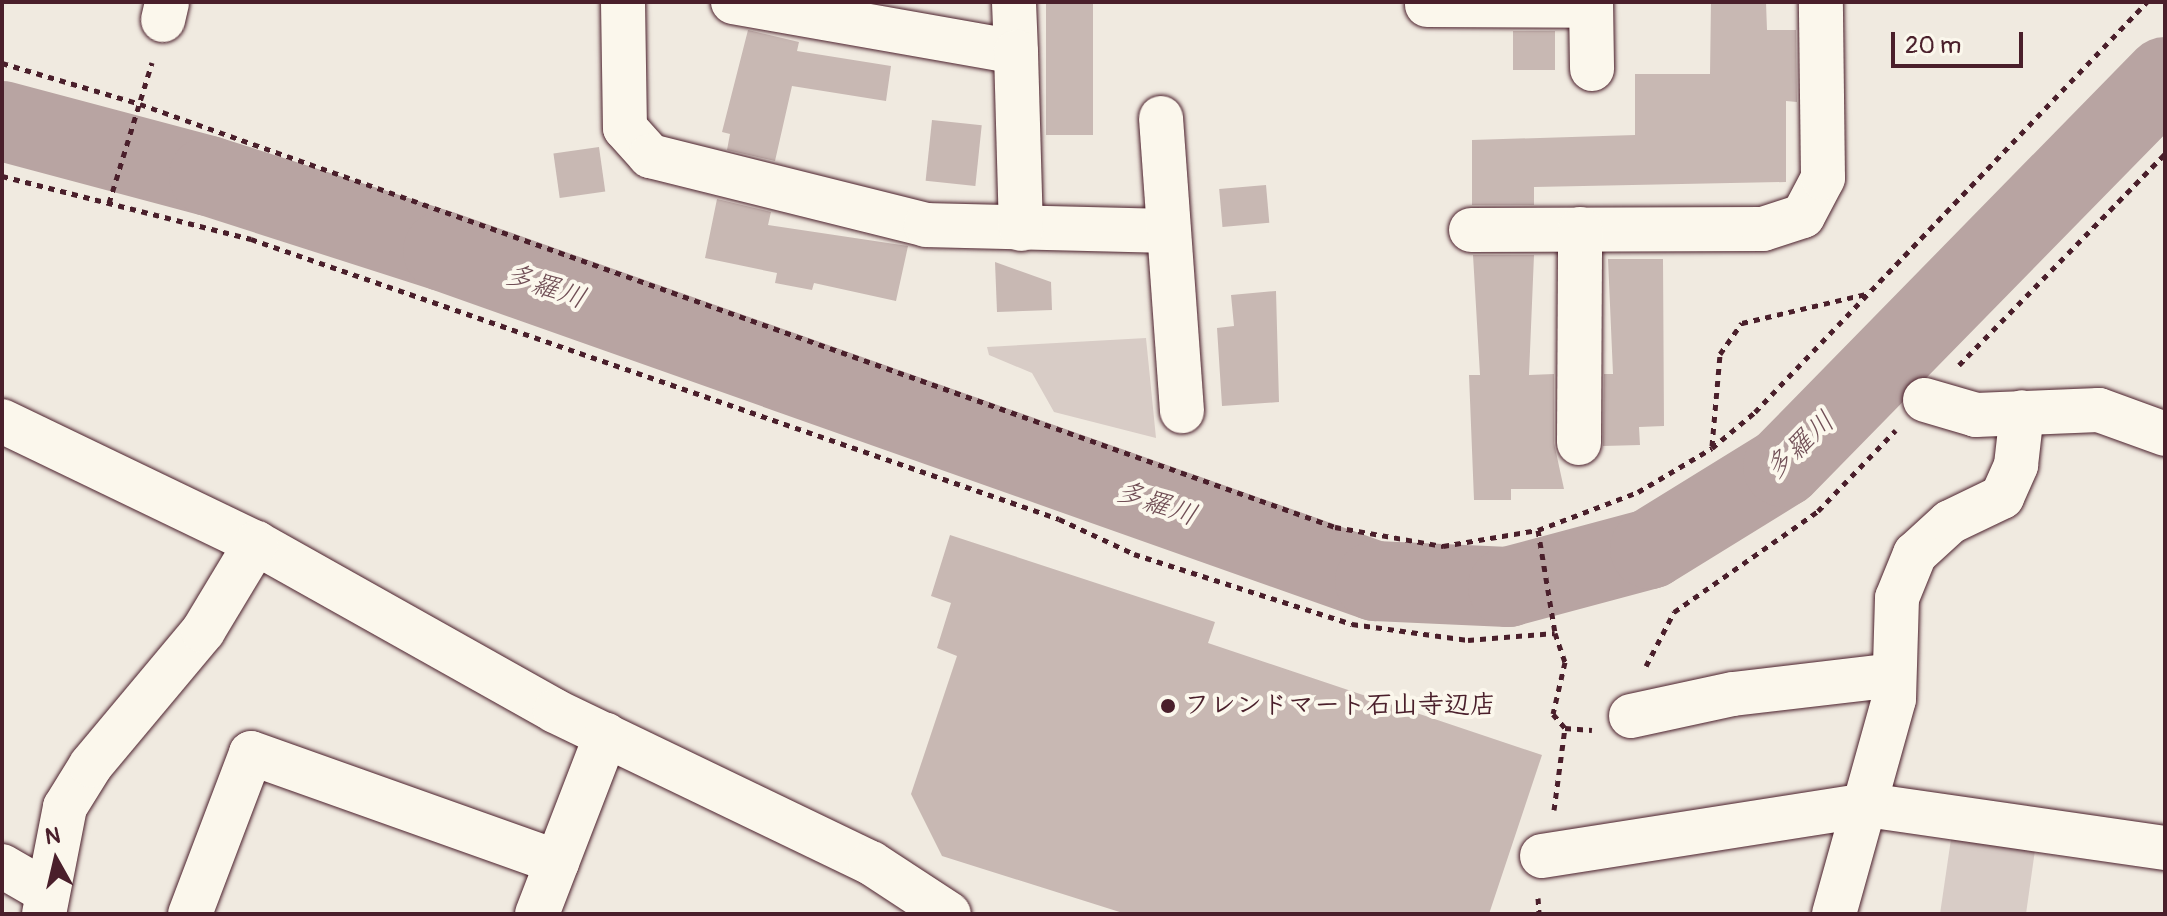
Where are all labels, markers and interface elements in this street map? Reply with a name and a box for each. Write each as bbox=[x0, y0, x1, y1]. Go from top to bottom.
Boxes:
scale bar bbox=[1895, 16, 2027, 66]
text: 20 m bbox=[1905, 31, 1961, 60]
water label: 多羅川 bbox=[500, 257, 590, 317]
water label: 多羅川 bbox=[1758, 405, 1842, 487]
water label: 多羅川 bbox=[1111, 474, 1201, 534]
place label: フレンドマート石山寺辺店 bbox=[1184, 690, 1496, 722]
marker: フレンドマート石山寺辺店 bbox=[1159, 697, 1177, 715]
north arrow bbox=[16, 820, 96, 900]
text: N bbox=[43, 821, 62, 851]

